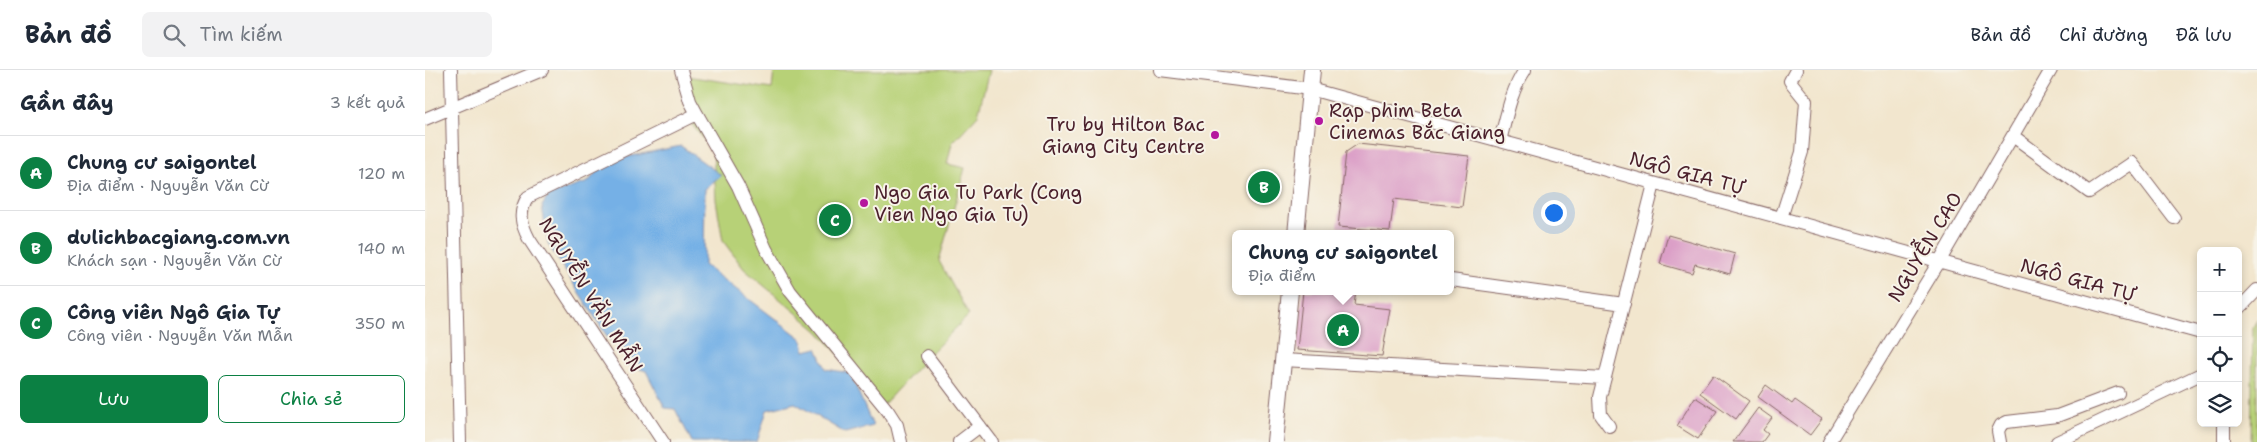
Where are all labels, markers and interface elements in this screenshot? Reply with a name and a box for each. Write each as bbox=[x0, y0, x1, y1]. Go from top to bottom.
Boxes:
search box bbox=[142, 12, 492, 57]
text: Bản đồ bbox=[25, 19, 112, 51]
icon: search bbox=[160, 21, 188, 49]
text: Tìm kiếm bbox=[200, 22, 283, 47]
text: Bản đồ bbox=[1970, 23, 2031, 47]
text: Chỉ đường bbox=[2059, 23, 2148, 47]
text: Đã lưu bbox=[2176, 23, 2232, 47]
text: Gần đây bbox=[20, 89, 114, 117]
text: 3 kết quả bbox=[330, 92, 405, 113]
place label: Rạp phim Beta Cinemas Bắc Giang bbox=[1329, 98, 1505, 145]
place label: Tru by Hilton Bac Giang City Centre bbox=[1042, 112, 1205, 159]
marker: Rạp phim Beta Cinemas Bắc Giang bbox=[1313, 115, 1325, 127]
marker: Tru by Hilton Bac Giang City Centre bbox=[1209, 129, 1221, 141]
street label: NGÔ GIA TỰ bbox=[1627, 145, 1749, 201]
text: Chung cư saigontel bbox=[67, 150, 257, 175]
text: A bbox=[30, 163, 42, 184]
text: 120 m bbox=[358, 163, 405, 184]
pin: B bbox=[1248, 168, 1280, 206]
text: Địa điểm · Nguyễn Văn Cừ bbox=[67, 175, 269, 196]
place label: Ngo Gia Tu Park (Cong Vien Ngo Gia Tu) bbox=[874, 180, 1082, 227]
street label: NGUYỄN CAO bbox=[1880, 186, 1968, 307]
marker: Ngo Gia Tu Park (Cong Vien Ngo Gia Tu) bbox=[858, 197, 870, 209]
your location bbox=[1541, 200, 1567, 226]
pin: C bbox=[819, 201, 851, 239]
street label: NGUYỄN VĂN MẪN bbox=[533, 211, 651, 377]
text: dulichbacgiang.com.vn bbox=[67, 225, 290, 250]
popup bbox=[1232, 230, 1454, 295]
text: B bbox=[31, 238, 41, 259]
text: 140 m bbox=[358, 238, 405, 259]
text: Chung cư saigontel bbox=[1248, 240, 1438, 265]
map controls bbox=[2197, 247, 2242, 427]
button: + bbox=[2197, 247, 2242, 292]
text: Khách sạn · Nguyễn Văn Cừ bbox=[67, 250, 282, 271]
street label: NGÔ GIA TỰ bbox=[2018, 252, 2140, 308]
text: Địa điểm bbox=[1248, 265, 1316, 286]
button: − bbox=[2197, 292, 2242, 337]
text: Công viên Ngô Gia Tự bbox=[67, 300, 280, 325]
pin: A bbox=[1327, 311, 1359, 349]
text: C bbox=[31, 313, 41, 334]
text: 350 m bbox=[354, 313, 405, 334]
text: Công viên · Nguyễn Văn Mẫn bbox=[67, 325, 293, 346]
button: locate bbox=[2197, 337, 2242, 382]
button: Lưu bbox=[20, 375, 208, 423]
button: Chia sẻ bbox=[218, 375, 405, 423]
button: layers bbox=[2197, 382, 2242, 427]

